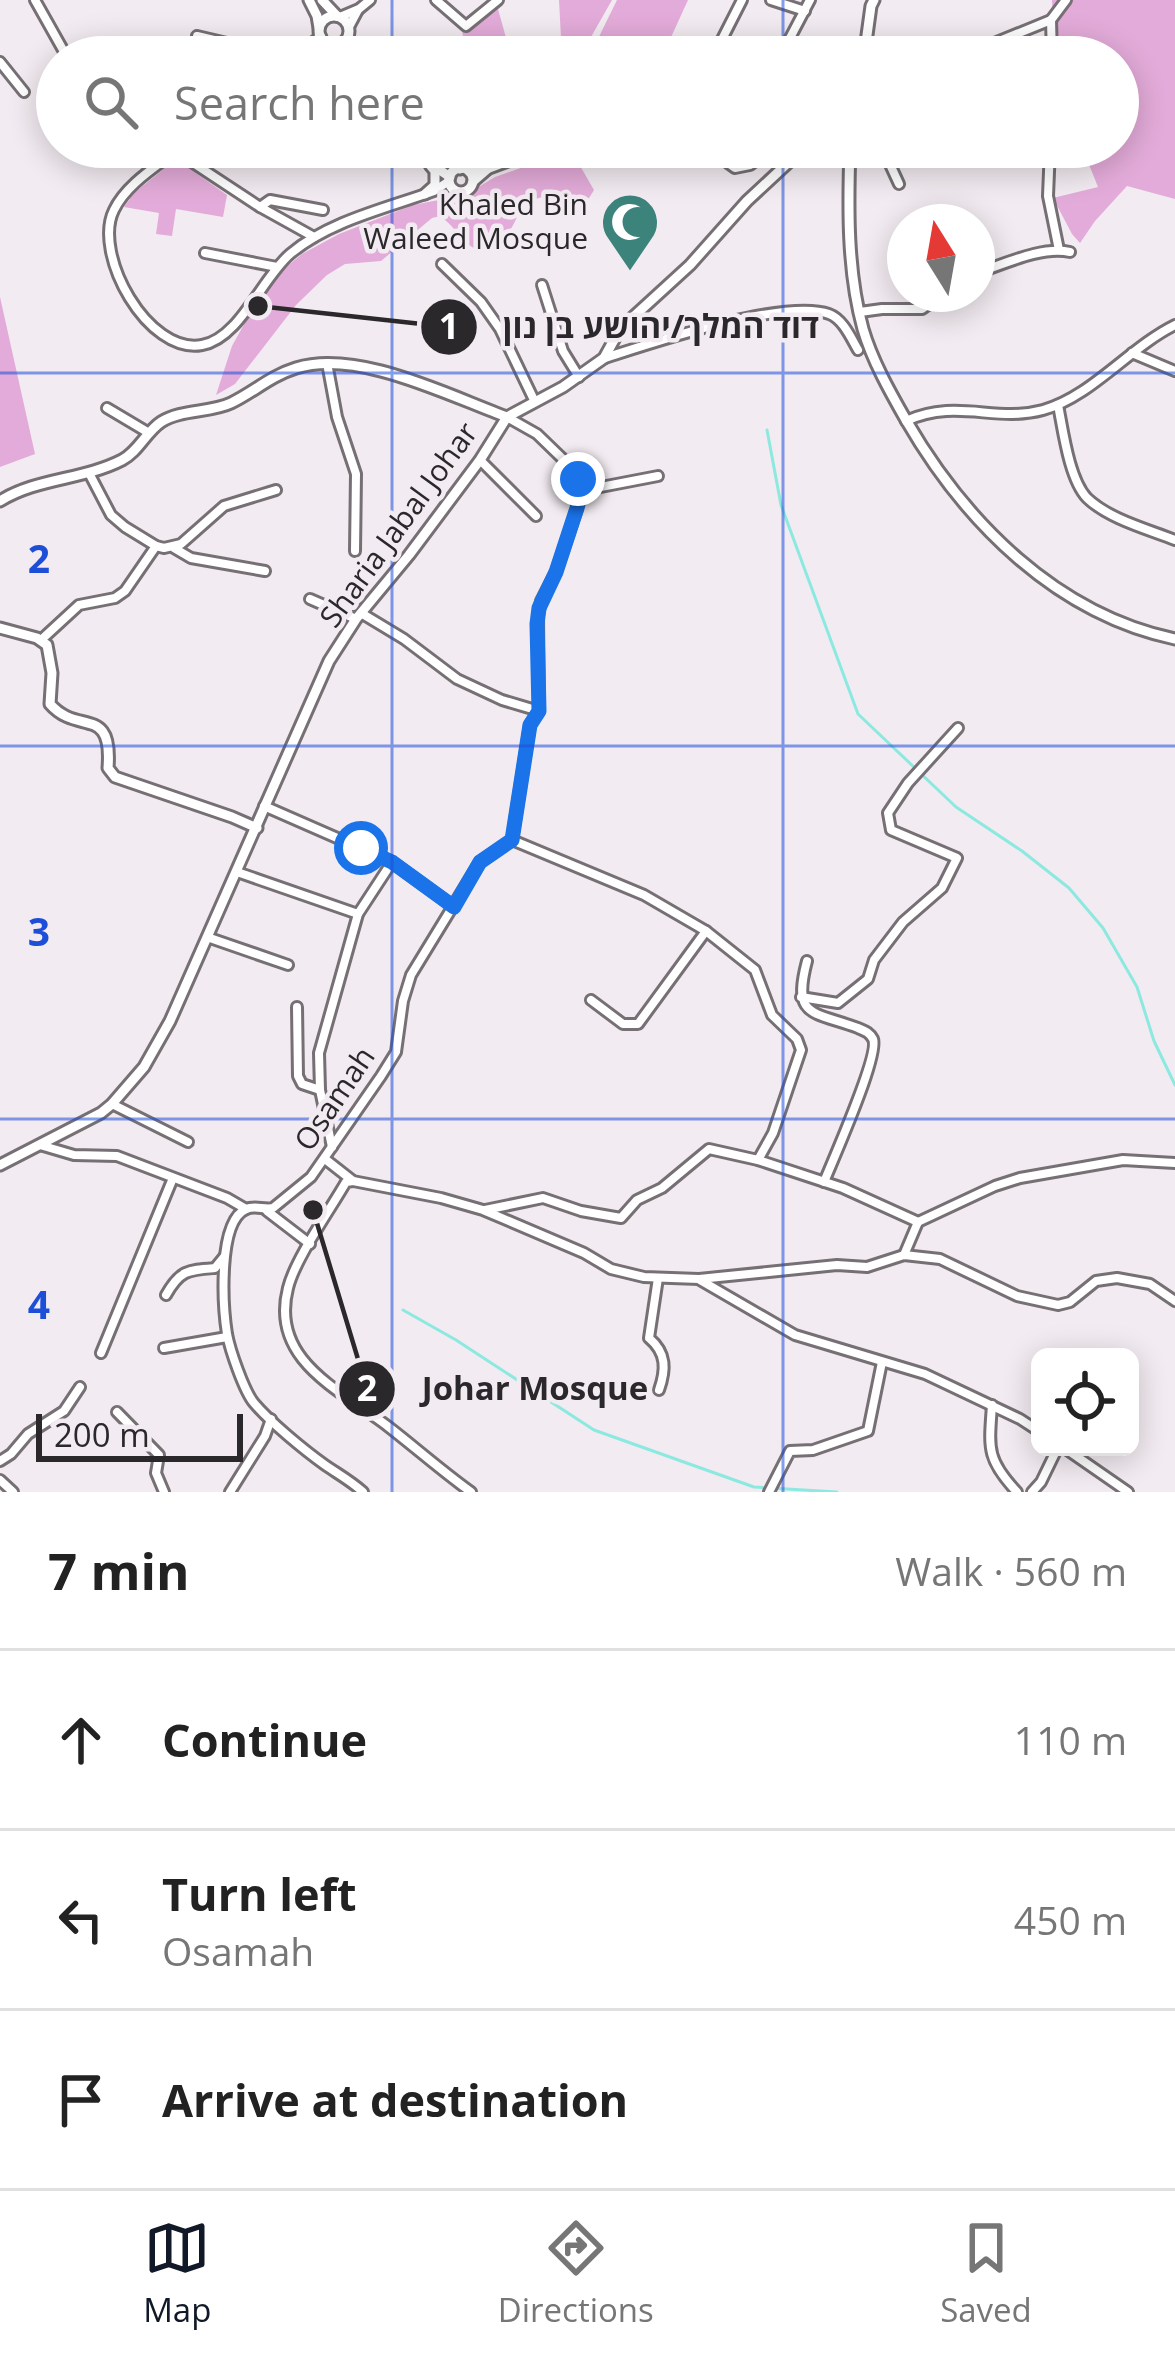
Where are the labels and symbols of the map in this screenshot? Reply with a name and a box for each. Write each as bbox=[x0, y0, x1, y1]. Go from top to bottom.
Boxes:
place label: Khaled Bin Waleed Mosque bbox=[363, 183, 588, 258]
mosque icon: Khaled Bin Waleed Mosque bbox=[599, 191, 661, 273]
north arrow bbox=[887, 204, 995, 312]
callout: דוד המלך/יהושע בן נון bbox=[419, 292, 843, 361]
text: 1 bbox=[439, 301, 459, 350]
text: דוד המלך/יהושע בן נון bbox=[503, 303, 819, 348]
street label: Sharia Jabal Johar bbox=[309, 413, 486, 635]
route end bbox=[551, 452, 605, 506]
text: 2 bbox=[28, 531, 50, 584]
route start bbox=[334, 821, 388, 875]
text: 3 bbox=[28, 904, 50, 957]
street label: Osamah bbox=[284, 1038, 384, 1158]
text: 4 bbox=[28, 1277, 50, 1330]
callout: Johar Mosque bbox=[337, 1354, 672, 1423]
text: 2 bbox=[357, 1363, 377, 1412]
text: Johar Mosque bbox=[419, 1365, 648, 1410]
scale bar bbox=[36, 1408, 243, 1461]

